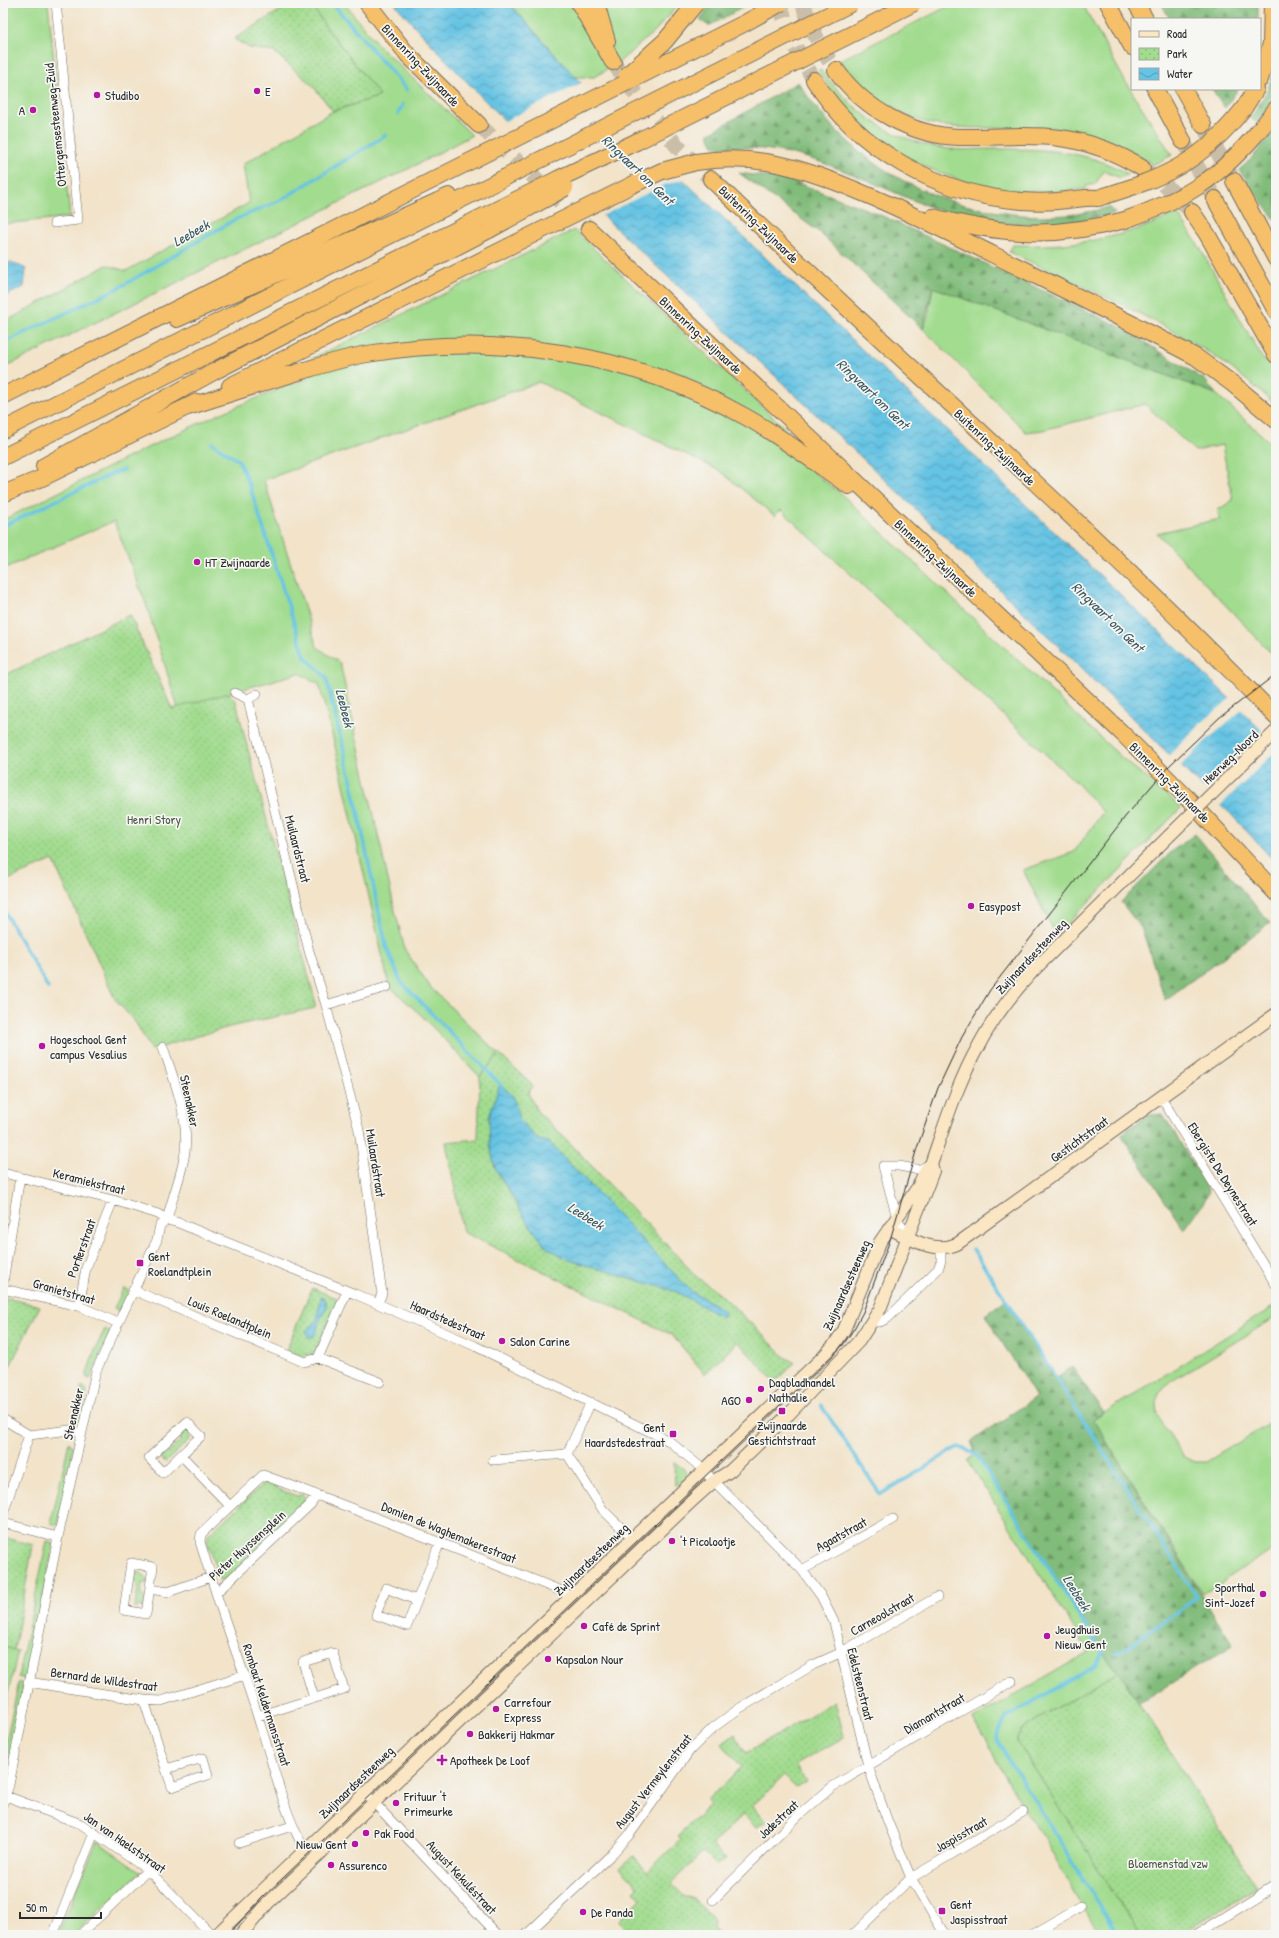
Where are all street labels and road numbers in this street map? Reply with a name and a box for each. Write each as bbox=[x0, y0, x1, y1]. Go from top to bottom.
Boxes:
street label: Binnenring-Zwijnaarde bbox=[378, 20, 464, 110]
street label: Ottergemsesteenweg-Zuid bbox=[40, 62, 70, 188]
street label: Buitenring-Zwijnaarde bbox=[715, 181, 803, 267]
street label: Binnenring-Zwijnaarde bbox=[656, 292, 746, 378]
street label: Buitenring-Zwijnaarde bbox=[950, 405, 1040, 489]
street label: Binnenring-Zwijnaarde bbox=[891, 515, 981, 601]
street label: Heerweg-Noord bbox=[1198, 726, 1262, 788]
street label: Binnenring-Zwijnaarde bbox=[1126, 738, 1214, 826]
street label: Muilaardstraat bbox=[281, 813, 315, 885]
street label: Zwijnaardsesteenweg bbox=[991, 914, 1071, 998]
street label: Steenakker bbox=[176, 1073, 204, 1129]
street label: Gestichtstraat bbox=[1046, 1111, 1112, 1166]
street label: Ebergiste De Deynestraat bbox=[1184, 1119, 1262, 1230]
street label: Muilaardstraat bbox=[362, 1128, 390, 1199]
street label: Keramiekstraat bbox=[51, 1163, 127, 1199]
street label: Porfierstraat bbox=[62, 1216, 100, 1280]
street label: Zwijnaardsesteenweg bbox=[818, 1237, 874, 1333]
street label: Granietstraat bbox=[31, 1274, 98, 1309]
street label: Louis Roelandtplein bbox=[185, 1291, 275, 1343]
street label: Haardstedestraat bbox=[408, 1295, 489, 1345]
street label: Steenakker bbox=[58, 1386, 88, 1442]
street label: Domien de Waghemakerestraat bbox=[379, 1497, 520, 1567]
street label: Pieter Huyssensplein bbox=[205, 1506, 289, 1584]
street label: Agaatstraat bbox=[812, 1512, 870, 1555]
street label: Zwijnaardsesteenweg bbox=[550, 1518, 632, 1599]
street label: Carneoolstraat bbox=[847, 1588, 918, 1640]
street label: Rombaut Keldermansstraat bbox=[239, 1641, 295, 1769]
street label: Edelsteenstraat bbox=[843, 1646, 879, 1723]
street label: Bernard de Wildestraat bbox=[49, 1663, 159, 1695]
street label: Diamantstraat bbox=[900, 1688, 968, 1738]
street label: August Vermeylenstraat bbox=[610, 1729, 696, 1832]
street label: Zwijnaardsesteenweg bbox=[315, 1741, 397, 1822]
street label: Jadestraat bbox=[754, 1795, 803, 1842]
street label: Jan van Haelststraat bbox=[80, 1807, 170, 1877]
street label: Jaspisstraat bbox=[932, 1812, 991, 1856]
street label: August Kekuléstraat bbox=[423, 1836, 501, 1918]

